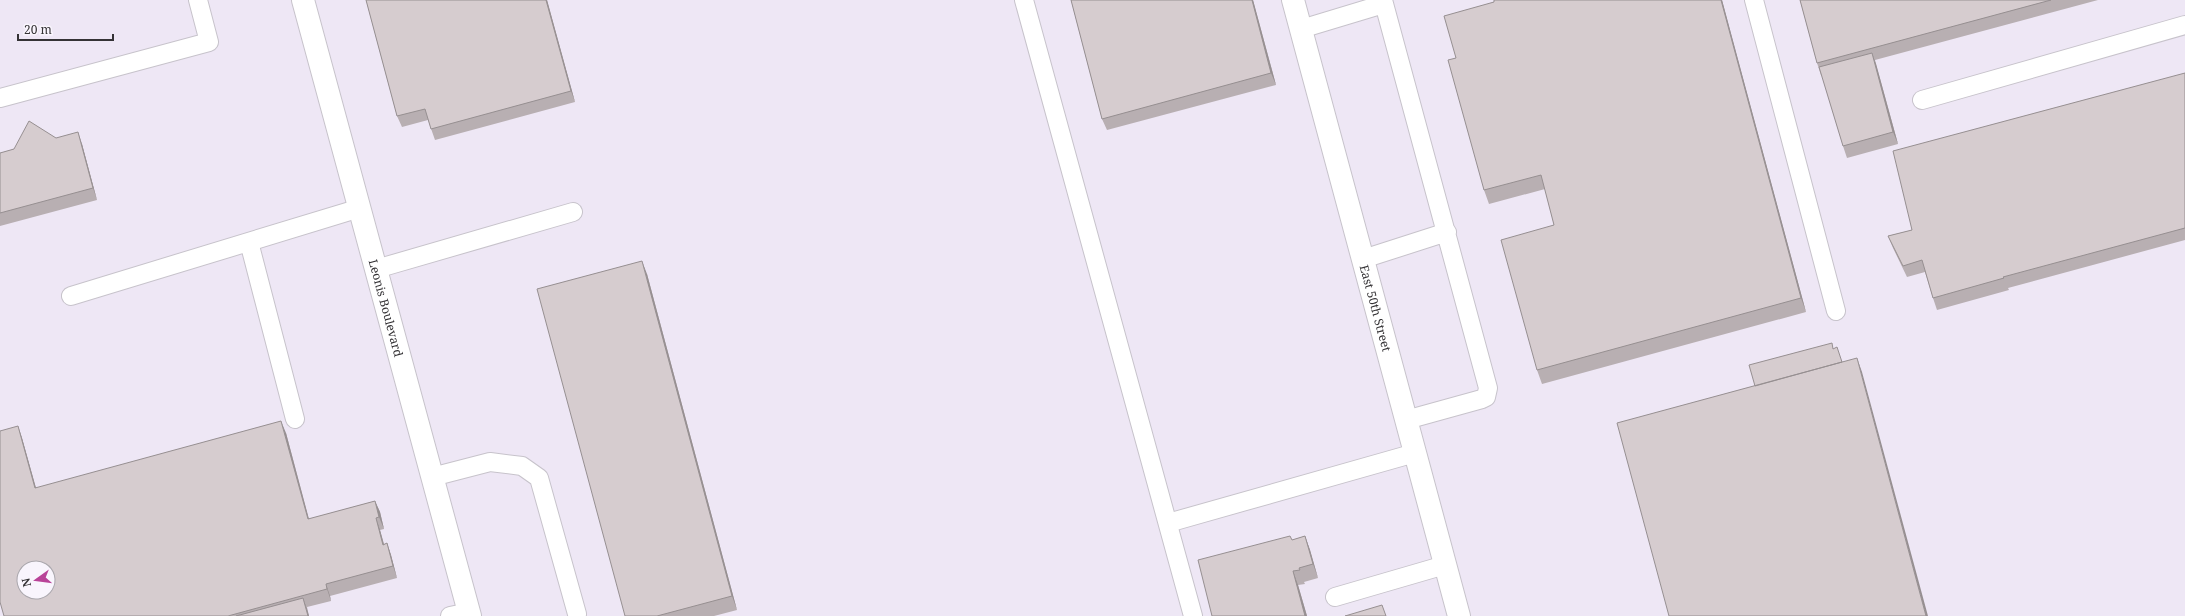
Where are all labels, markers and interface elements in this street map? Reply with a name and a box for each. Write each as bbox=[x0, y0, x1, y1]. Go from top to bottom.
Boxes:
scale bar bbox=[18, 16, 113, 42]
text: 20 m bbox=[24, 21, 52, 38]
street label: Leonis Boulevard bbox=[365, 257, 408, 359]
street label: East 50th Street bbox=[1356, 263, 1396, 353]
north arrow bbox=[16, 560, 56, 600]
text: N bbox=[17, 576, 34, 589]

